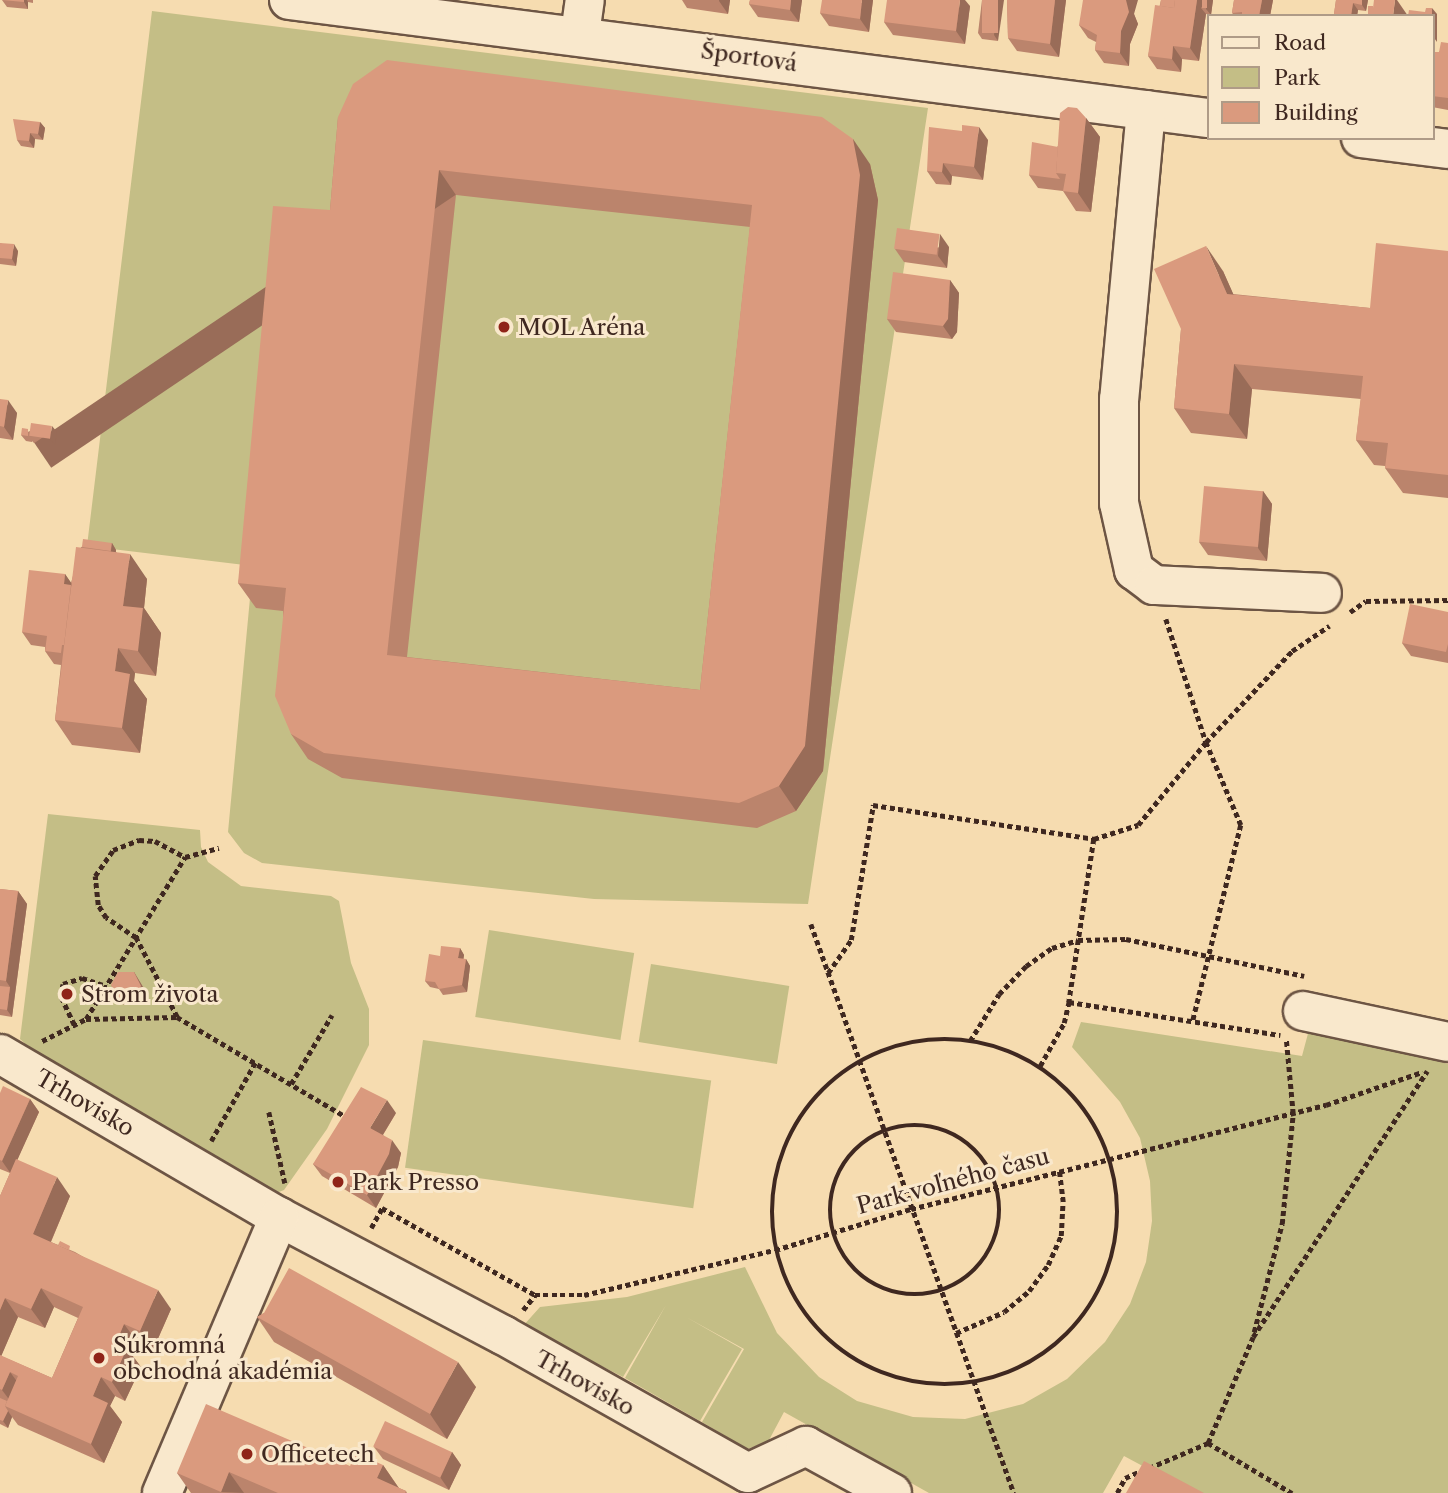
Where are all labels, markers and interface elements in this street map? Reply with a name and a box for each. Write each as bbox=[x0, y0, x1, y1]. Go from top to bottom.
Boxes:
legend bbox=[1206, 14, 1434, 140]
text: Road bbox=[1274, 30, 1326, 55]
street label: Športová bbox=[699, 37, 799, 77]
text: Park bbox=[1274, 65, 1320, 90]
text: Building bbox=[1274, 100, 1358, 125]
place label: MOL Aréna bbox=[518, 313, 647, 341]
marker: MOL Aréna bbox=[496, 319, 512, 335]
place label: Strom života bbox=[81, 980, 219, 1008]
marker: Strom života bbox=[59, 986, 75, 1002]
street label: Trhovisko bbox=[31, 1064, 139, 1142]
street label: Park voľného času bbox=[853, 1142, 1053, 1220]
place label: Park Presso bbox=[352, 1168, 480, 1196]
marker: Park Presso bbox=[330, 1174, 346, 1190]
place label: Súkromná obchodná akadémia bbox=[113, 1331, 333, 1385]
street label: Trhovisko bbox=[531, 1344, 639, 1422]
marker: Súkromná obchodná akadémia bbox=[91, 1350, 107, 1366]
place label: Officetech bbox=[261, 1440, 375, 1468]
marker: Officetech bbox=[239, 1446, 255, 1462]

